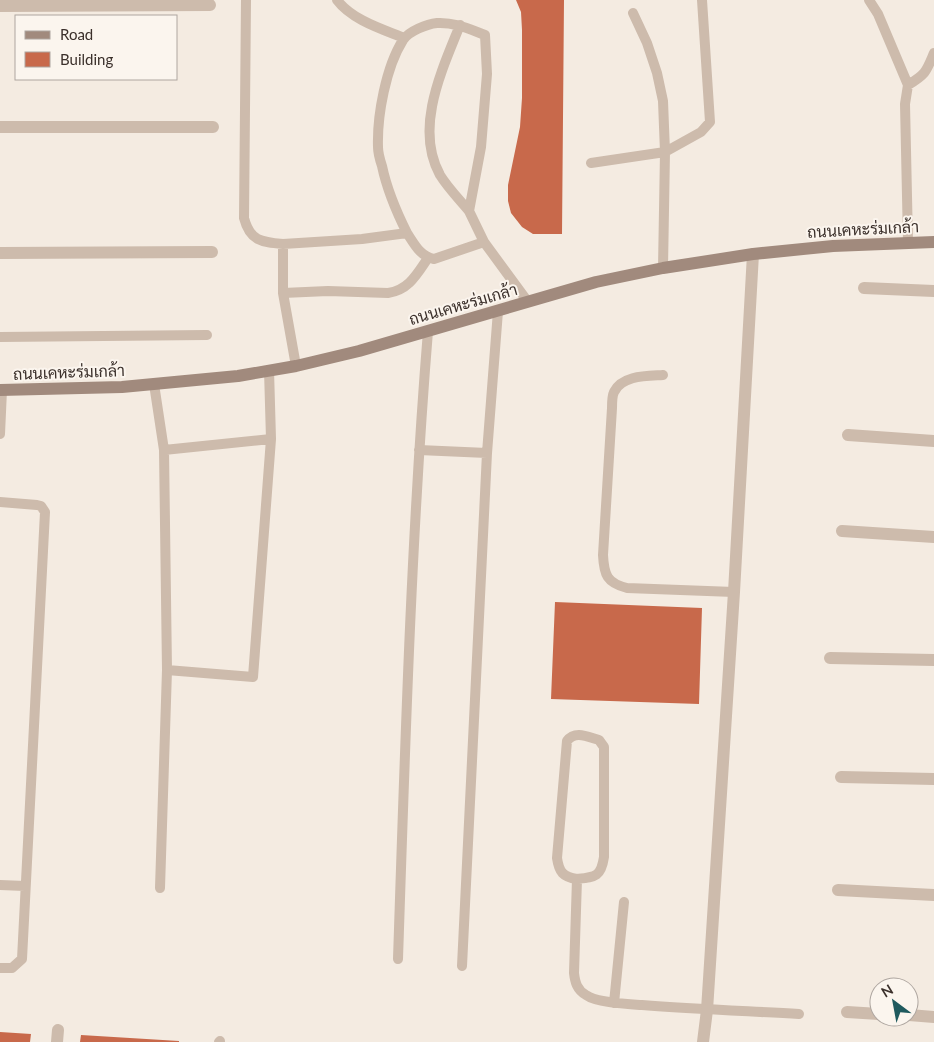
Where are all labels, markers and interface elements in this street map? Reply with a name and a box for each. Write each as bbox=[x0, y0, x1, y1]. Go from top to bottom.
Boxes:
legend bbox=[15, 15, 178, 80]
text: Road bbox=[60, 25, 93, 43]
text: Building bbox=[60, 50, 113, 68]
street label: ถนนเคหะร่มเกล้า bbox=[807, 216, 919, 241]
street label: ถนนเคหะร่มเกล้า bbox=[407, 279, 519, 328]
street label: ถนนเคหะร่มเกล้า bbox=[13, 360, 125, 383]
north arrow bbox=[869, 977, 919, 1027]
text: N bbox=[878, 980, 896, 1001]

